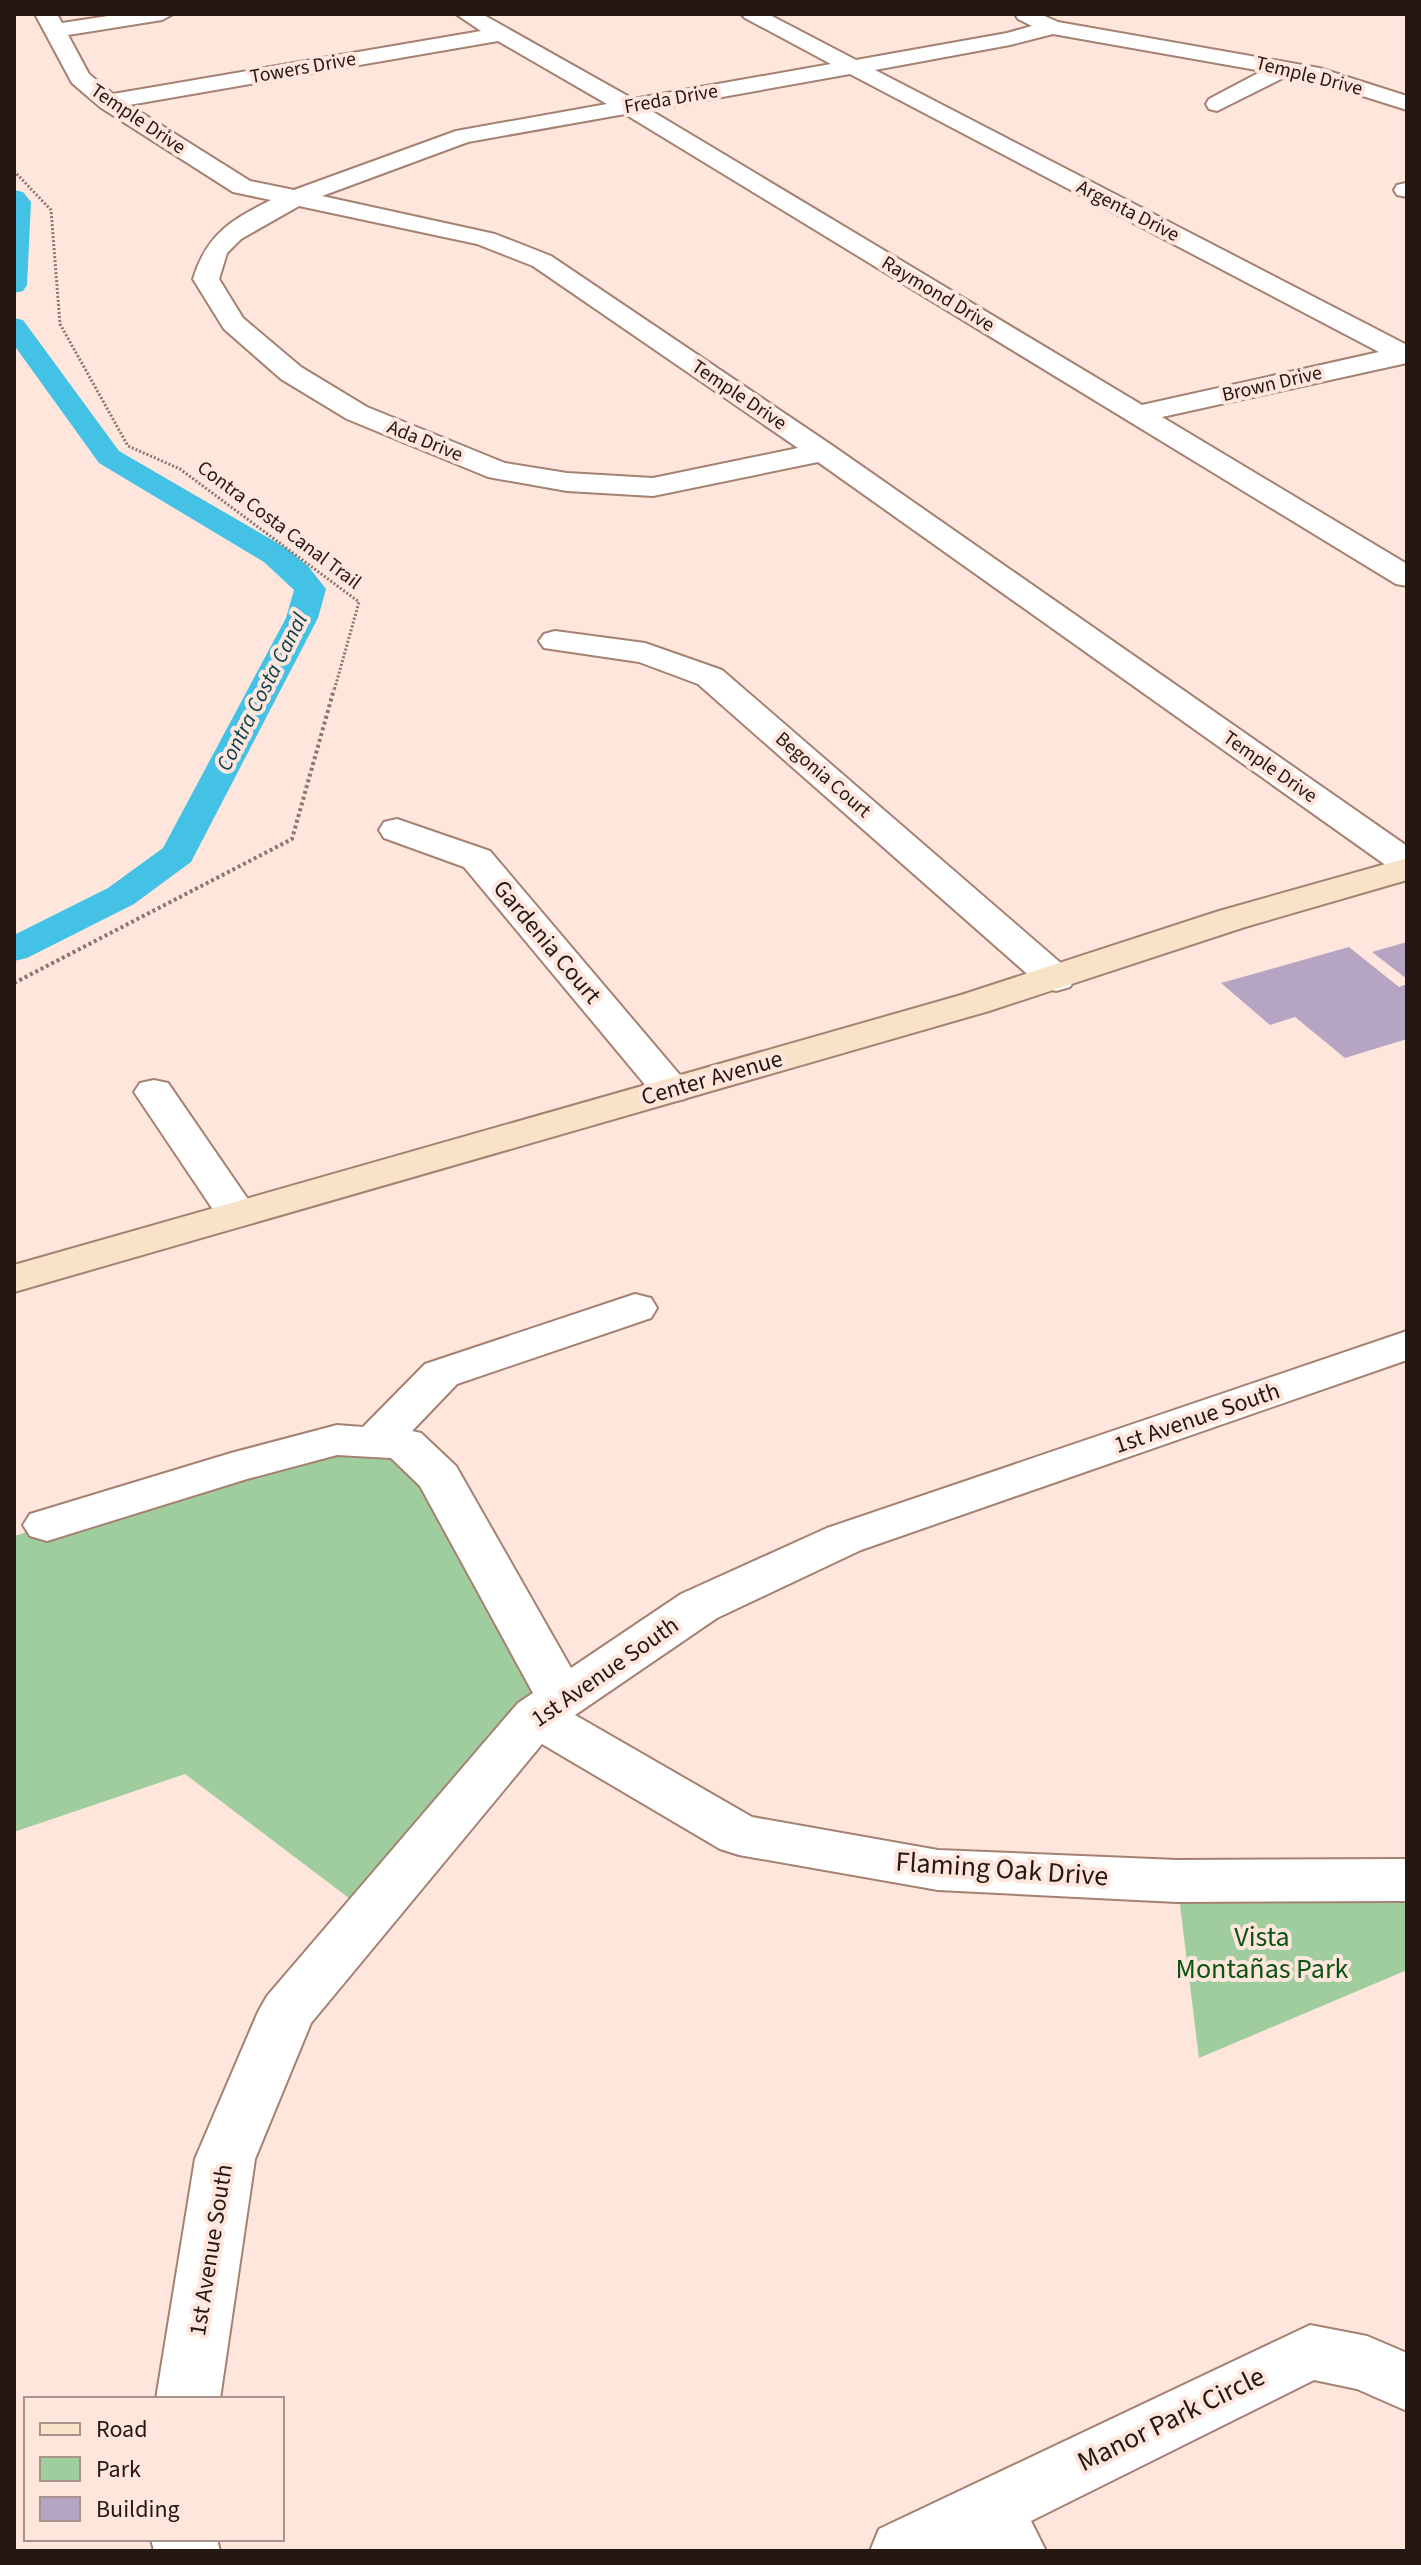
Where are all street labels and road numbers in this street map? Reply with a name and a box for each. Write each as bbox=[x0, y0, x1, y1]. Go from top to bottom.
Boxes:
street label: Towers Drive bbox=[248, 45, 358, 91]
street label: Temple Drive bbox=[1253, 49, 1366, 103]
street label: Temple Drive bbox=[85, 77, 191, 161]
street label: Freda Drive bbox=[622, 77, 720, 121]
street label: Argenta Drive bbox=[1072, 173, 1184, 249]
street label: Raymond Drive bbox=[876, 249, 1000, 339]
street label: Temple Drive bbox=[686, 353, 792, 437]
street label: Brown Drive bbox=[1219, 359, 1325, 409]
street label: Ada Drive bbox=[383, 413, 467, 469]
street label: Contra Costa Canal Trail bbox=[191, 454, 367, 596]
street label: Temple Drive bbox=[1217, 724, 1323, 810]
street label: Begonia Court bbox=[769, 725, 877, 825]
street label: Gardenia Court bbox=[485, 872, 609, 1012]
street label: Center Avenue bbox=[637, 1041, 787, 1115]
street label: 1st Avenue South bbox=[1109, 1373, 1285, 1463]
street label: 1st Avenue South bbox=[524, 1608, 686, 1736]
street label: Flaming Oak Drive bbox=[894, 1842, 1110, 1896]
street label: 1st Avenue South bbox=[180, 2162, 242, 2338]
street label: Manor Park Circle bbox=[1070, 2356, 1272, 2482]

